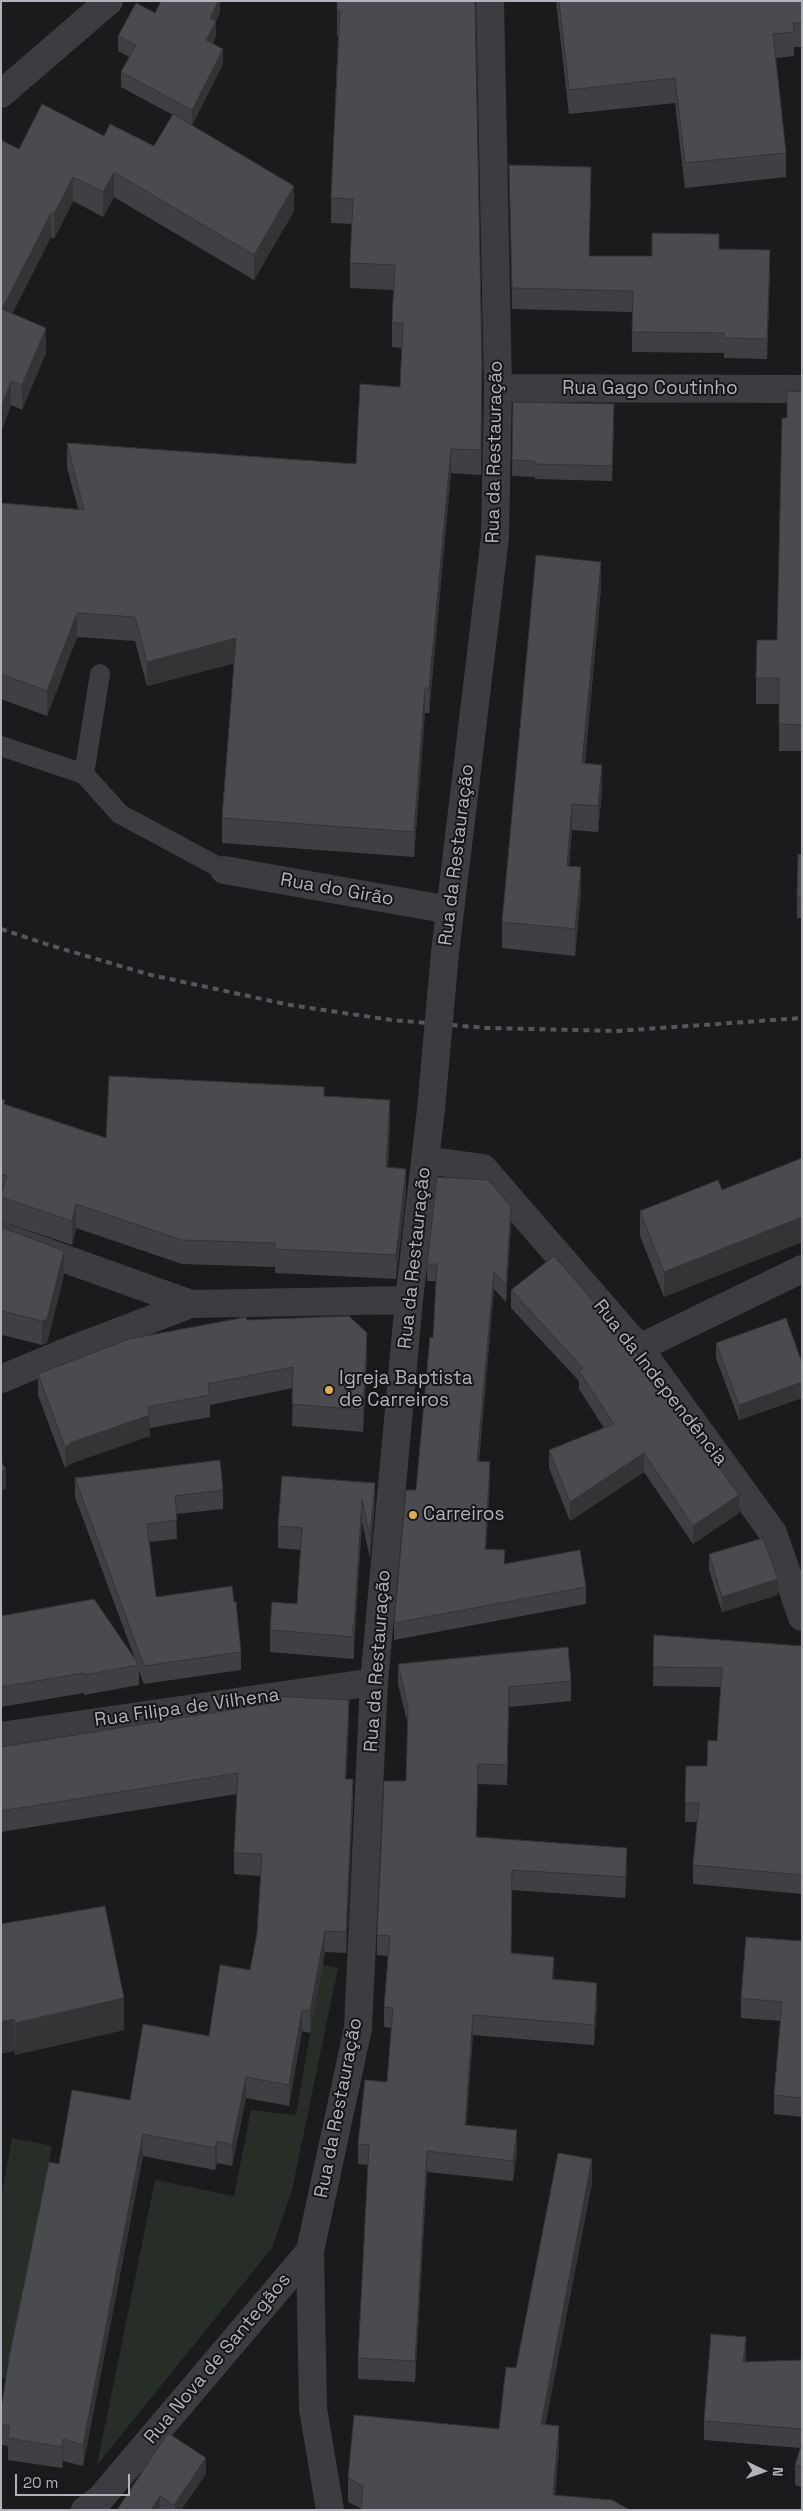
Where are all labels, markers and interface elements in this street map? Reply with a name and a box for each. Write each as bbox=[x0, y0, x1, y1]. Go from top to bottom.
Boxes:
street label: Rua da Restauração bbox=[482, 360, 508, 544]
street label: Rua Gago Coutinho bbox=[562, 378, 738, 400]
street label: Rua da Restauração bbox=[435, 763, 479, 947]
street label: Rua do Girão bbox=[279, 869, 395, 911]
street label: Rua da Restauração bbox=[394, 1166, 436, 1350]
street label: Rua da Independência bbox=[588, 1295, 732, 1471]
place label: Igreja Baptista de Carreiros bbox=[339, 1368, 473, 1412]
marker: Igreja Baptista de Carreiros bbox=[323, 1384, 335, 1396]
place label: Carreiros bbox=[423, 1504, 505, 1526]
marker: Carreiros bbox=[407, 1509, 419, 1521]
street label: Rua da Restauração bbox=[360, 1569, 396, 1753]
street label: Rua Filipa de Vilhena bbox=[93, 1684, 281, 1732]
street label: Rua da Restauração bbox=[310, 2016, 368, 2200]
street label: Rua Nova de Santegãos bbox=[140, 2269, 296, 2449]
north arrow bbox=[738, 2446, 788, 2496]
scale bar bbox=[18, 2464, 132, 2496]
text: N bbox=[769, 2467, 787, 2477]
text: 20 m bbox=[23, 2473, 58, 2492]

